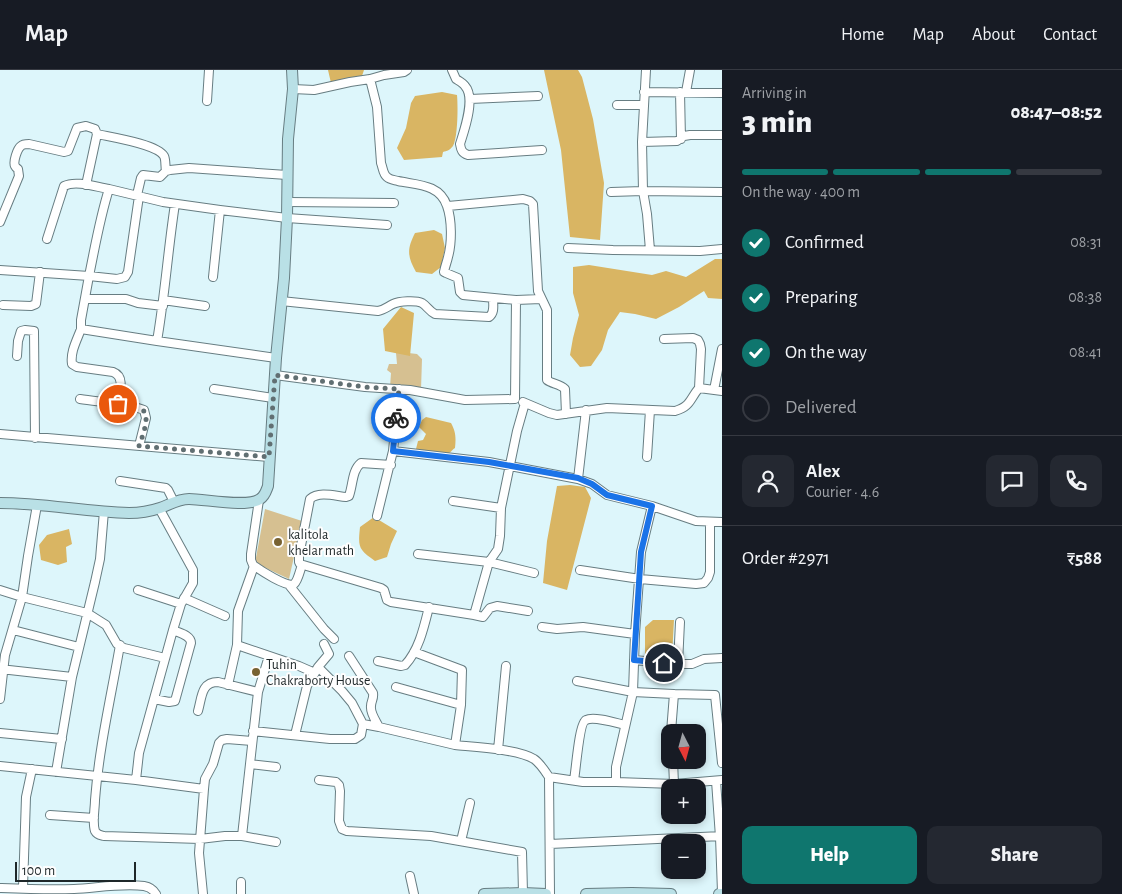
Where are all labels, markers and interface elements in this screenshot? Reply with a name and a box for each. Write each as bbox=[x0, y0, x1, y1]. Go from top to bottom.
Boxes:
text: Map bbox=[25, 22, 68, 46]
text: Home bbox=[841, 26, 884, 44]
text: Map bbox=[912, 26, 944, 44]
text: About bbox=[972, 26, 1015, 44]
text: Contact bbox=[1043, 26, 1097, 44]
text: Arriving in bbox=[742, 85, 807, 101]
text: 08:47–08:52 bbox=[1010, 103, 1102, 122]
text: 3 min bbox=[742, 106, 812, 138]
text: On the way · 400 m bbox=[742, 184, 860, 200]
icon: check bbox=[742, 229, 770, 257]
text: Confirmed bbox=[785, 233, 864, 252]
text: 08:31 bbox=[1070, 234, 1102, 250]
icon: check bbox=[742, 284, 770, 312]
text: Preparing bbox=[785, 288, 858, 307]
text: 08:38 bbox=[1068, 289, 1102, 305]
icon: check bbox=[742, 339, 770, 367]
text: On the way bbox=[785, 343, 867, 362]
text: 08:41 bbox=[1069, 344, 1102, 360]
pin bbox=[97, 383, 139, 425]
icon: bag bbox=[104, 390, 132, 418]
courier bbox=[371, 393, 421, 443]
text: Delivered bbox=[785, 398, 857, 417]
icon: bike bbox=[382, 404, 410, 432]
button: person bbox=[742, 455, 794, 507]
button: chat bbox=[986, 455, 1038, 507]
button: phone bbox=[1050, 455, 1102, 507]
text: Alex bbox=[806, 462, 840, 481]
text: Courier · 4.6 bbox=[806, 484, 879, 500]
place label: kalitola khelar math bbox=[288, 528, 354, 558]
marker: kalitola khelar math bbox=[272, 536, 284, 548]
text: Order #2971 bbox=[742, 549, 830, 568]
text: ₹588 bbox=[1067, 549, 1102, 568]
pin bbox=[643, 642, 685, 684]
icon: home bbox=[650, 649, 678, 677]
place label: Tuhin Chakraborty House bbox=[266, 658, 370, 688]
marker: Tuhin Chakraborty House bbox=[250, 666, 262, 678]
north arrow bbox=[661, 724, 706, 769]
map controls bbox=[661, 724, 706, 879]
button: + bbox=[661, 779, 706, 824]
button: Help bbox=[742, 826, 917, 884]
button: Share bbox=[927, 826, 1102, 884]
button: − bbox=[661, 834, 706, 879]
scale bar bbox=[15, 859, 136, 882]
text: 100 m bbox=[22, 864, 55, 878]

